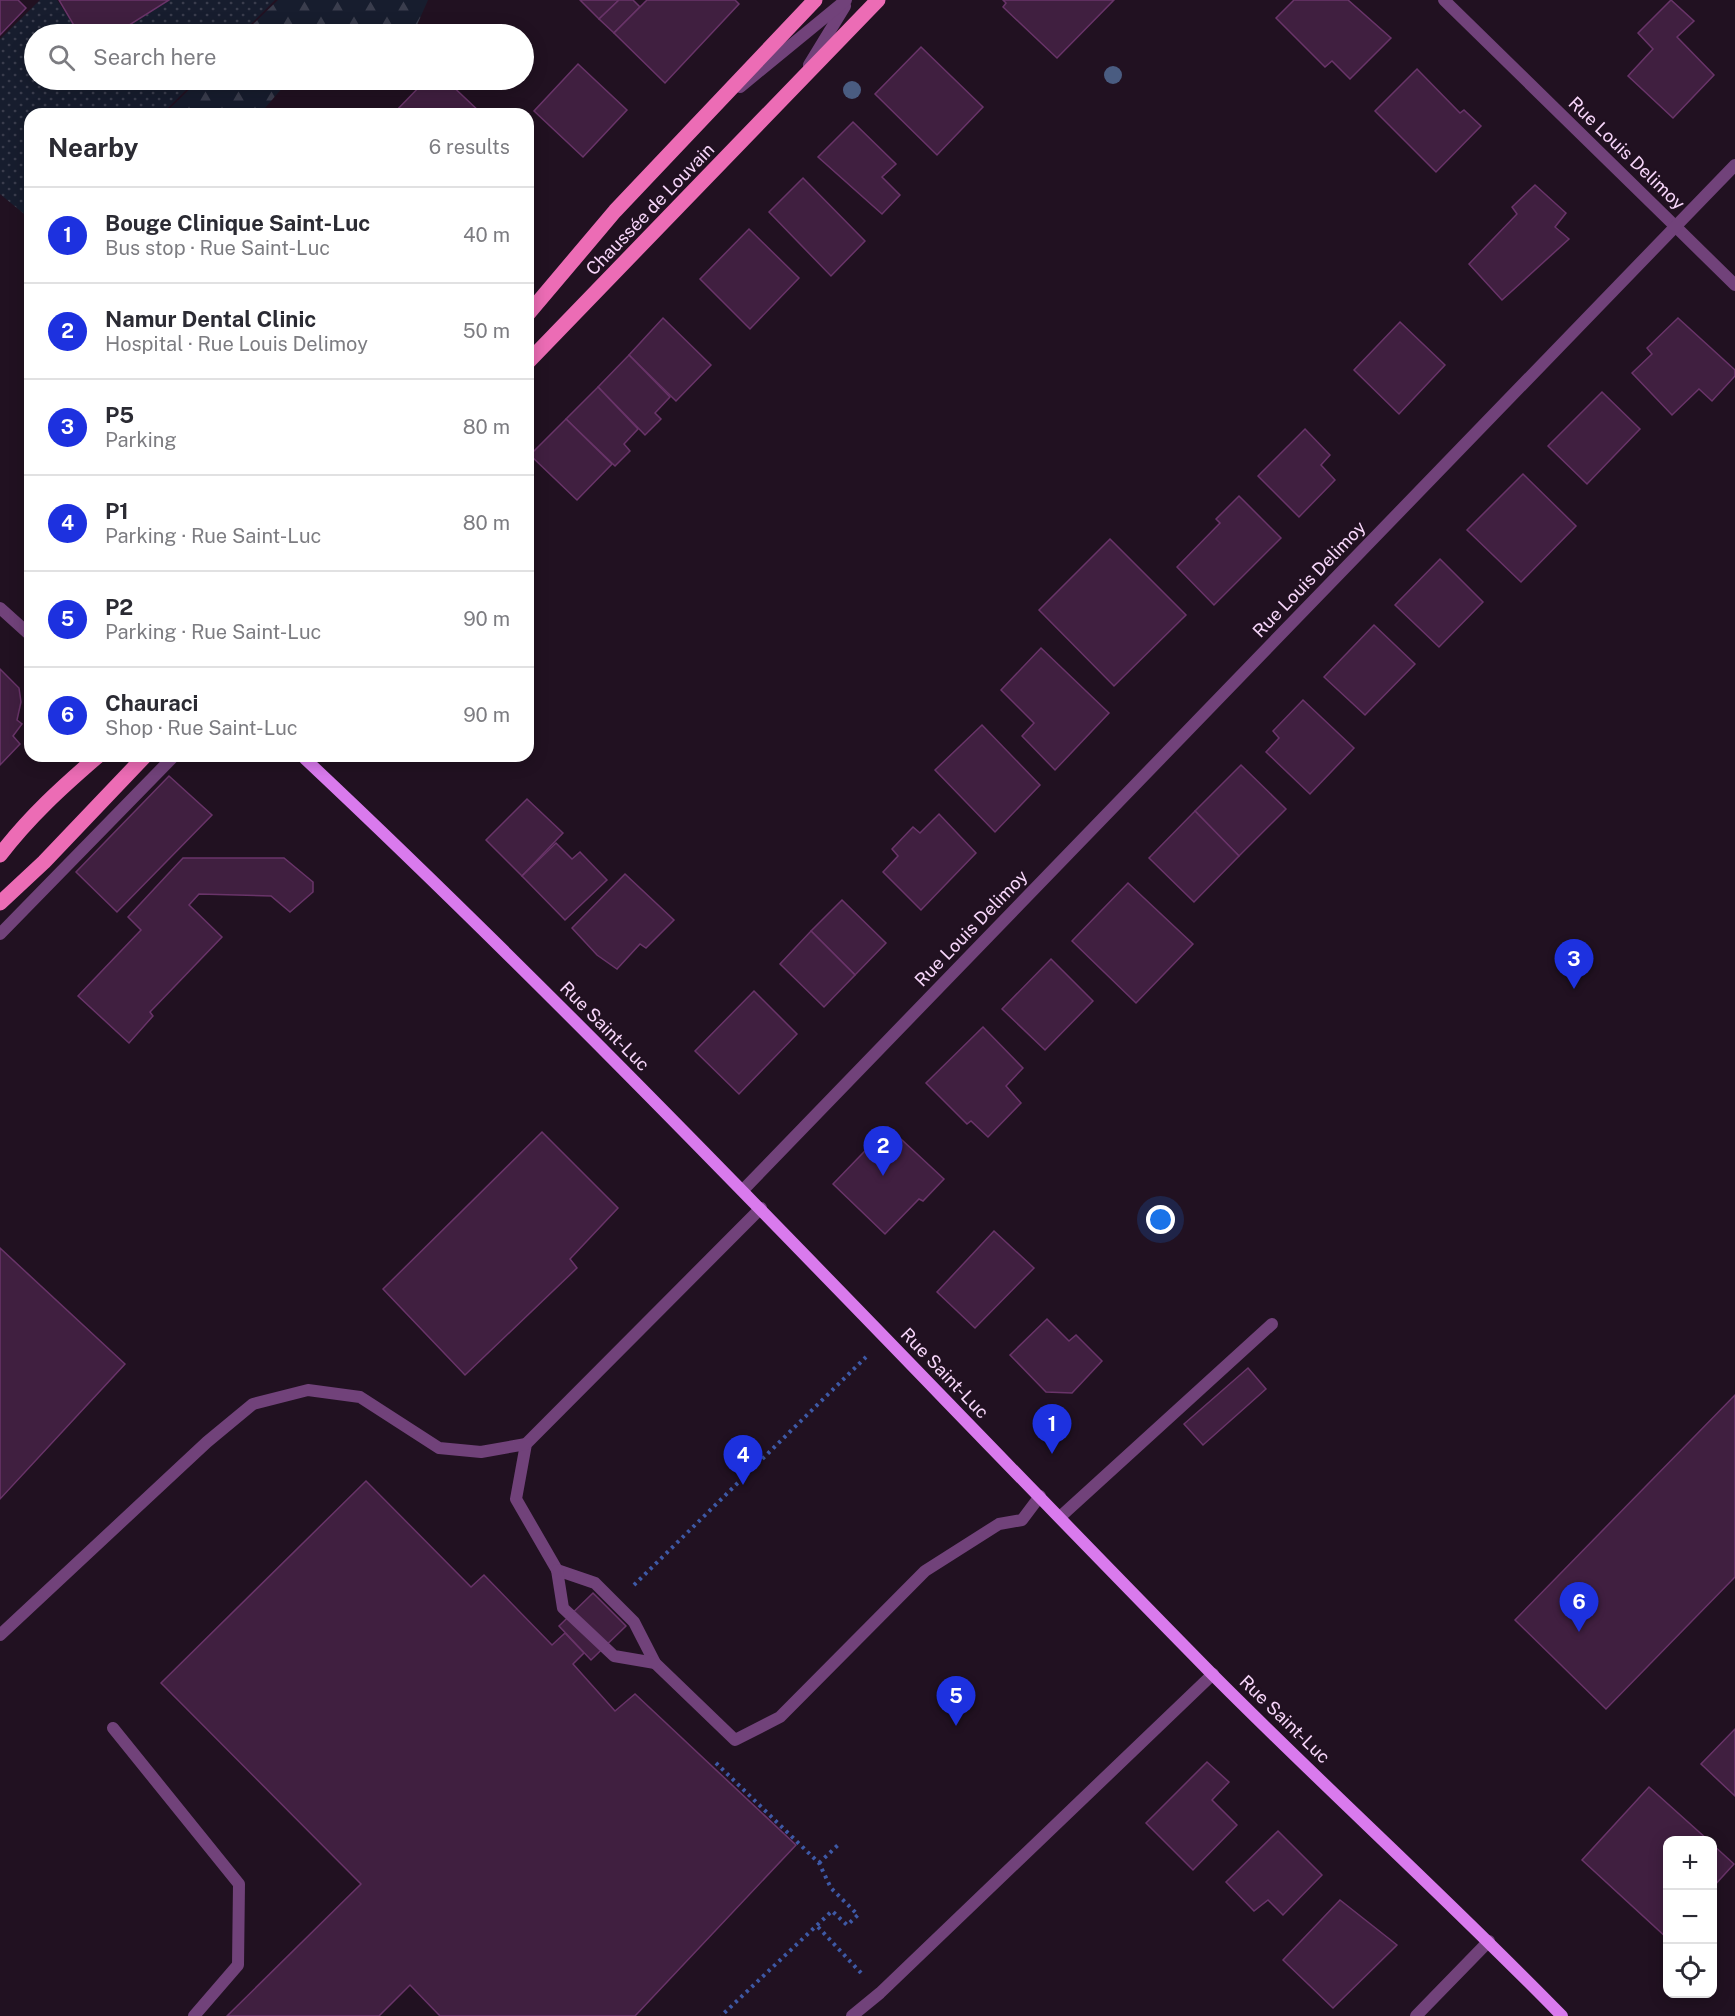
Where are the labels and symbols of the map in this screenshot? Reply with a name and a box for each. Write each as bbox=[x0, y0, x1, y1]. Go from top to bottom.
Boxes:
street label: Rue Louis Delimoy bbox=[1565, 92, 1690, 214]
street label: Chaussée de Louvain bbox=[582, 139, 718, 279]
street label: Rue Louis Delimoy bbox=[1248, 516, 1370, 641]
street label: Rue Louis Delimoy bbox=[910, 865, 1032, 990]
pin: 3 bbox=[1554, 940, 1594, 989]
street label: Rue Saint-Luc bbox=[556, 977, 654, 1075]
pin: 2 bbox=[864, 1126, 902, 1176]
your location bbox=[1146, 1205, 1175, 1234]
street label: Rue Saint-Luc bbox=[897, 1323, 993, 1423]
pin: 1 bbox=[1032, 1404, 1072, 1454]
pin: 4 bbox=[724, 1436, 762, 1485]
pin: 6 bbox=[1560, 1582, 1598, 1632]
street label: Rue Saint-Luc bbox=[1235, 1671, 1335, 1767]
pin: 5 bbox=[936, 1676, 976, 1726]

